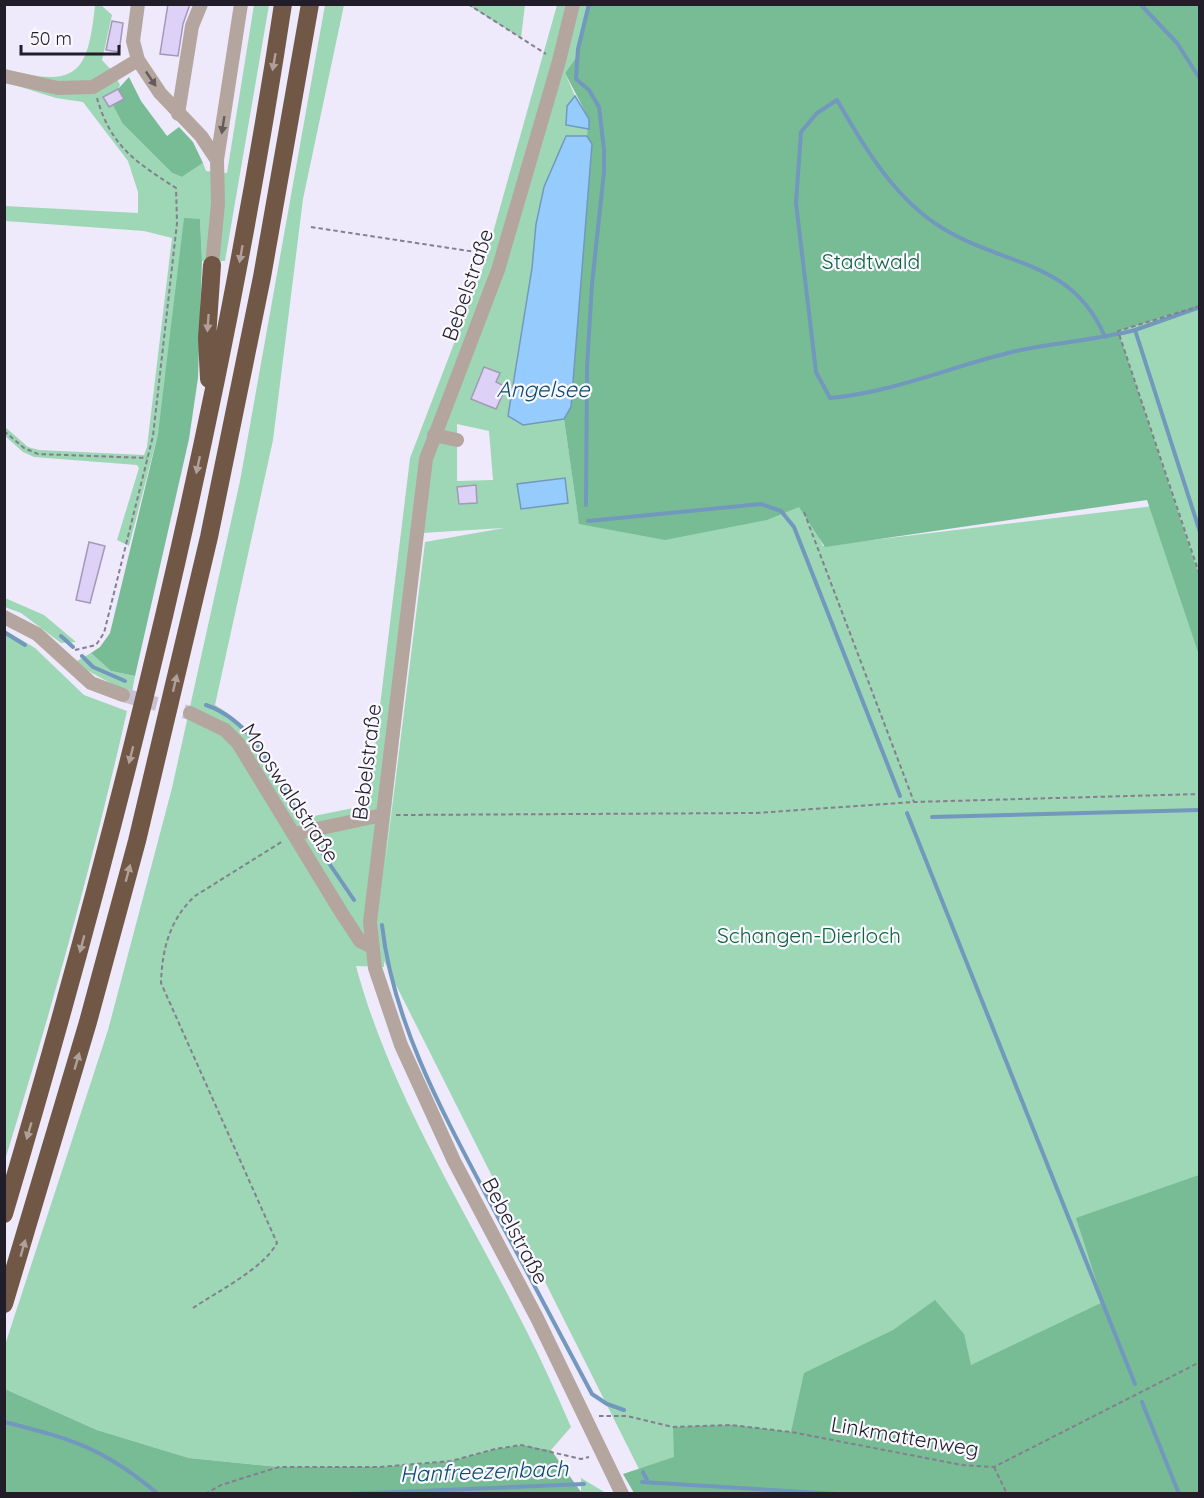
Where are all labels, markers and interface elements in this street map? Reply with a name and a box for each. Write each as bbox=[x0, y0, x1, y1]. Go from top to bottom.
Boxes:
scale bar bbox=[21, 18, 118, 56]
text: 50 m bbox=[30, 27, 72, 50]
one-way arrow bbox=[269, 53, 278, 72]
one-way arrow bbox=[145, 71, 156, 87]
one-way arrow bbox=[218, 115, 227, 134]
street label: Bebelstraße bbox=[436, 225, 498, 344]
one-way arrow bbox=[236, 245, 245, 264]
park label: Stadtwald bbox=[822, 248, 920, 274]
one-way arrow bbox=[203, 313, 213, 332]
water label: Angelsee bbox=[497, 375, 591, 403]
one-way arrow bbox=[192, 456, 202, 475]
one-way arrow bbox=[170, 674, 180, 693]
street label: Bebelstraße bbox=[346, 702, 386, 822]
street label: Mooswaldstraße bbox=[236, 718, 345, 867]
one-way arrow bbox=[126, 746, 136, 764]
one-way arrow bbox=[124, 864, 133, 882]
park label: Schangen-Dierloch bbox=[717, 922, 901, 948]
one-way arrow bbox=[77, 935, 87, 953]
one-way arrow bbox=[72, 1052, 82, 1070]
one-way arrow bbox=[24, 1122, 33, 1140]
street label: Bebelstraße bbox=[477, 1173, 555, 1288]
one-way arrow bbox=[18, 1239, 28, 1257]
street label: Linkmattenweg bbox=[829, 1410, 981, 1462]
water label: Hanfreezenbach bbox=[399, 1454, 569, 1488]

